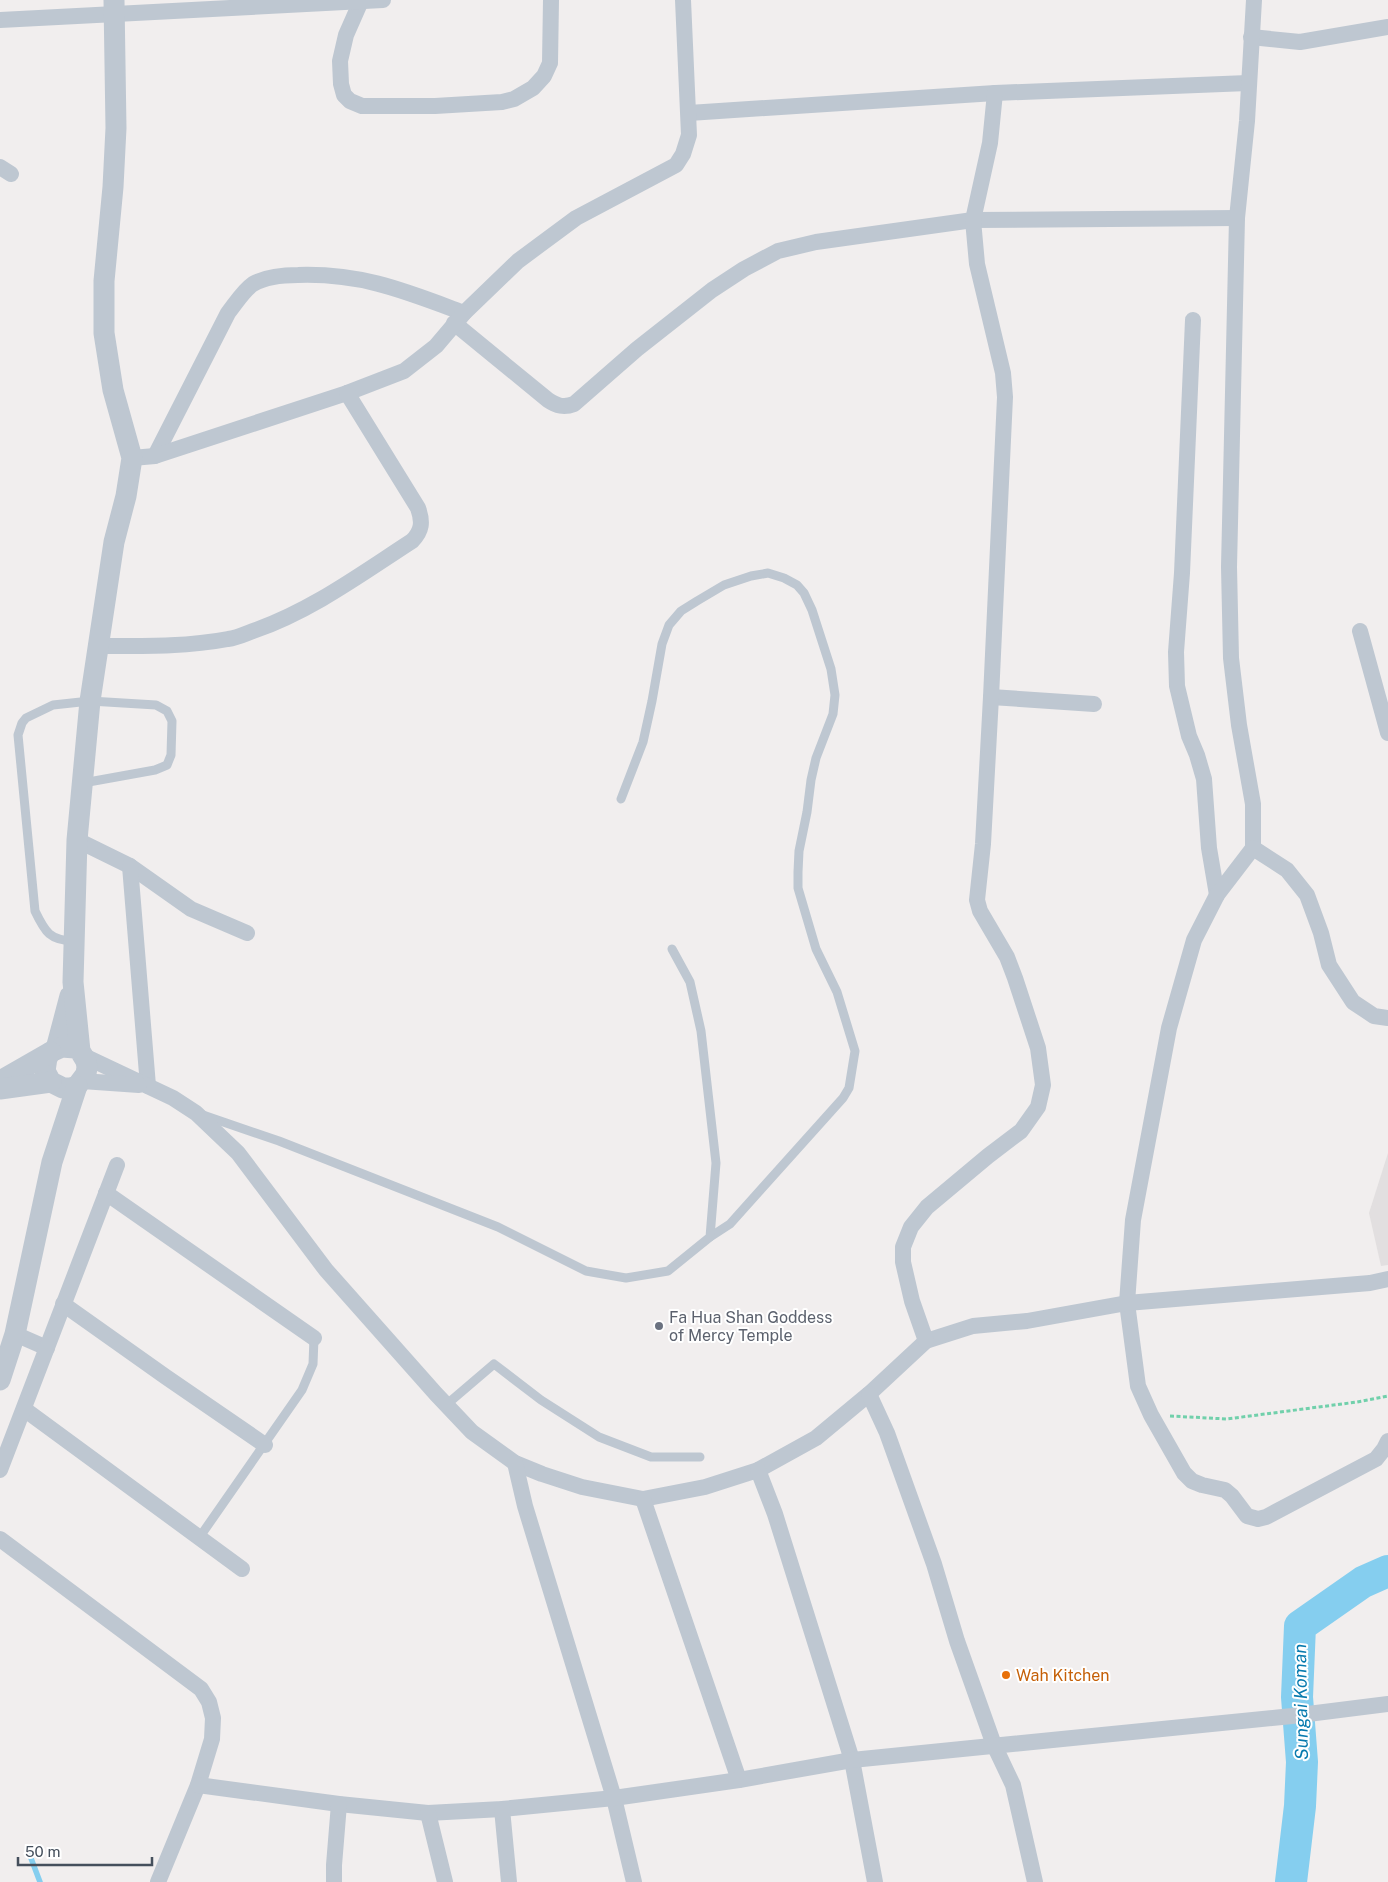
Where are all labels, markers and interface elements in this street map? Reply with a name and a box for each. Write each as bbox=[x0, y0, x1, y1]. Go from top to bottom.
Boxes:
place label: Fa Hua Shan Goddess of Mercy Temple bbox=[669, 1308, 832, 1345]
marker: Fa Hua Shan Goddess of Mercy Temple bbox=[653, 1320, 665, 1332]
water label: Sungai Koman bbox=[1289, 1644, 1312, 1760]
place label: Wah Kitchen bbox=[1016, 1666, 1110, 1685]
marker: Wah Kitchen bbox=[1000, 1669, 1012, 1681]
scale bar bbox=[18, 1834, 151, 1866]
text: 50 m bbox=[25, 1843, 60, 1860]

